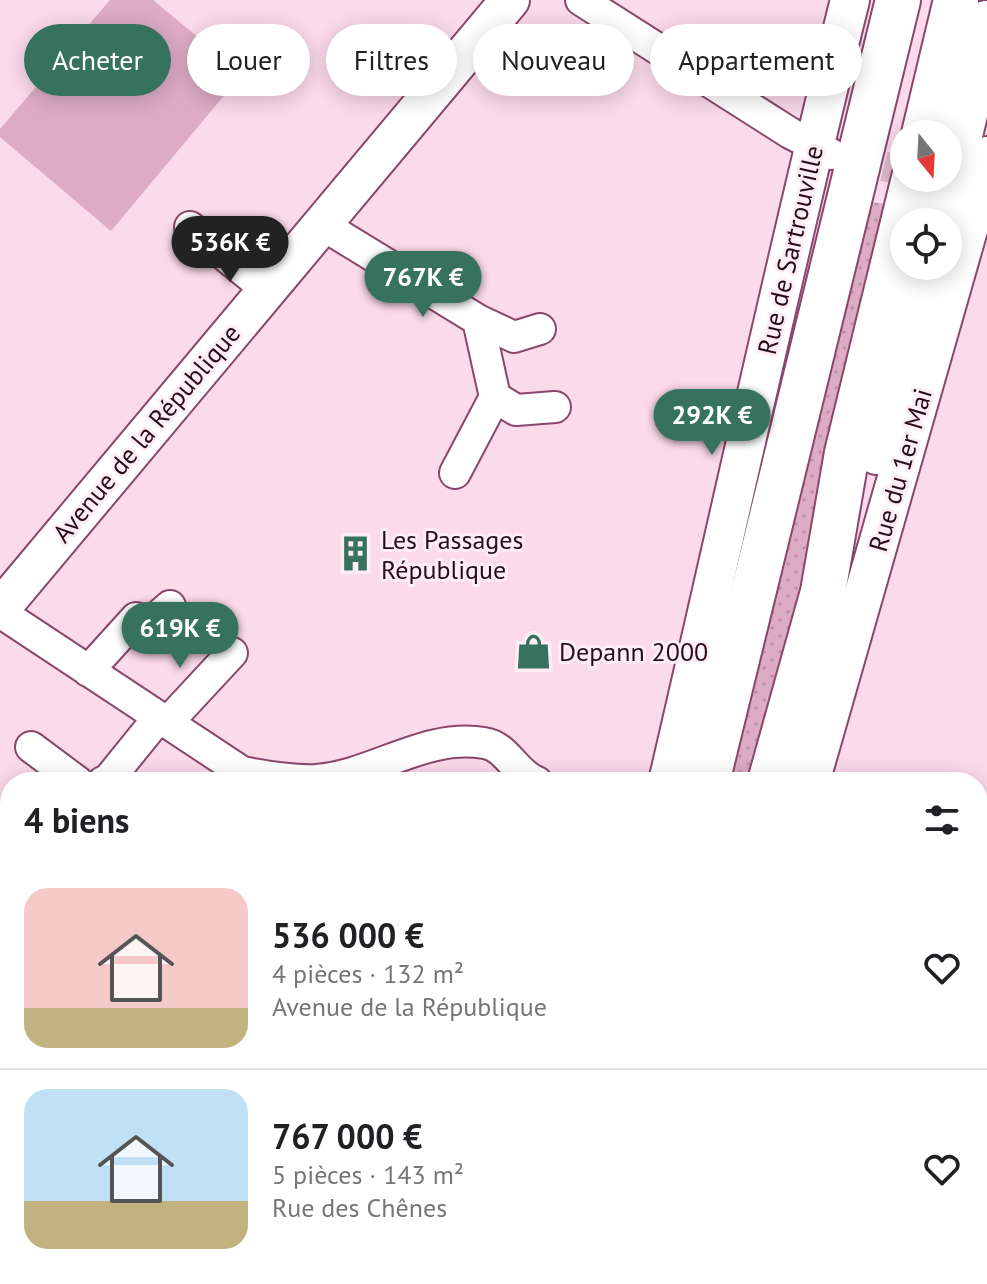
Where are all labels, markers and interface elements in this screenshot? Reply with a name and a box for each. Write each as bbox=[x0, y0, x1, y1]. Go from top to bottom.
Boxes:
chip: Acheter bbox=[24, 24, 171, 96]
chip: Louer bbox=[187, 24, 310, 96]
chip: Filtres bbox=[326, 24, 457, 96]
chip: Nouveau bbox=[473, 24, 634, 96]
chip: Appartement bbox=[650, 24, 862, 96]
north arrow bbox=[890, 120, 962, 192]
map controls bbox=[890, 120, 962, 280]
street label: Rue de Sartrouville bbox=[750, 142, 830, 358]
button: locate bbox=[890, 208, 962, 280]
pin: 536K € bbox=[165, 216, 295, 284]
text: 536K € bbox=[190, 225, 270, 258]
pin: 767K € bbox=[358, 251, 488, 319]
text: 767K € bbox=[383, 260, 463, 293]
street label: Avenue de la République bbox=[45, 317, 247, 549]
street label: Rue du 1er Mai bbox=[861, 385, 939, 555]
pin: 292K € bbox=[647, 389, 777, 457]
text: 292K € bbox=[672, 398, 752, 431]
place label: Les Passages République bbox=[381, 523, 523, 586]
building icon: Les Passages République bbox=[336, 535, 374, 573]
pin: 619K € bbox=[115, 602, 245, 670]
text: 619K € bbox=[140, 611, 220, 644]
shop icon: Depann 2000 bbox=[514, 632, 552, 670]
place label: Depann 2000 bbox=[559, 635, 708, 668]
text: 4 biens bbox=[24, 798, 129, 842]
icon: filters bbox=[920, 798, 964, 842]
text: 536 000 € bbox=[272, 913, 424, 957]
icon: home bbox=[88, 920, 184, 1016]
icon: heart bbox=[920, 946, 964, 990]
text: 4 pièces · 132 m² bbox=[272, 957, 464, 990]
text: Avenue de la République bbox=[272, 990, 547, 1023]
text: 767 000 € bbox=[272, 1114, 422, 1158]
icon: home bbox=[88, 1121, 184, 1217]
icon: heart bbox=[920, 1147, 964, 1191]
text: 5 pièces · 143 m² bbox=[272, 1158, 464, 1191]
text: Rue des Chênes bbox=[272, 1191, 447, 1224]

